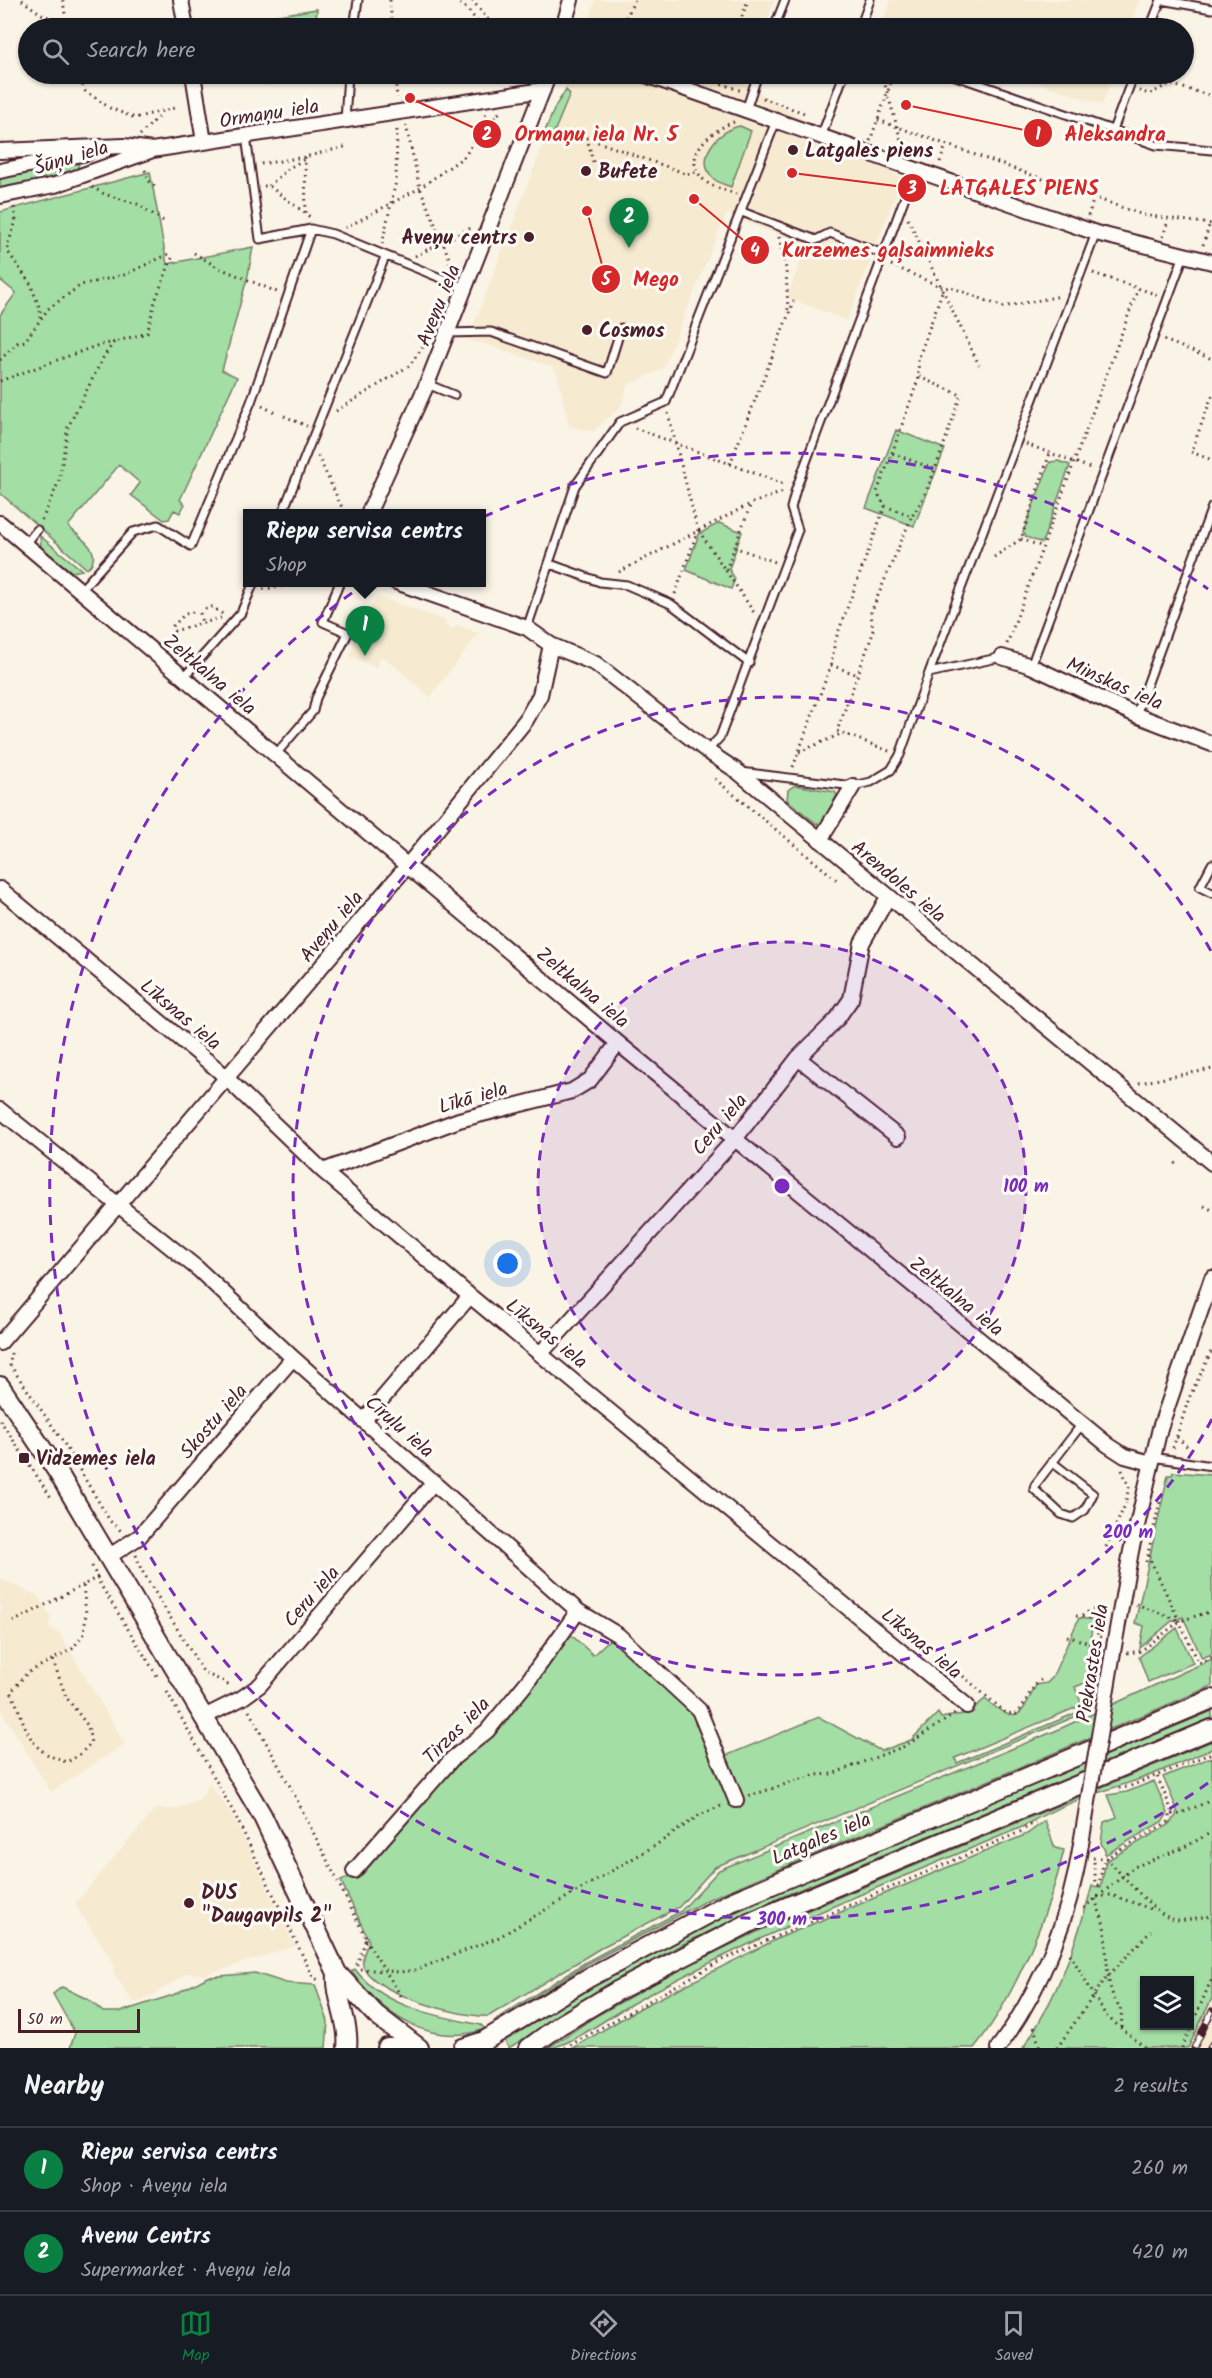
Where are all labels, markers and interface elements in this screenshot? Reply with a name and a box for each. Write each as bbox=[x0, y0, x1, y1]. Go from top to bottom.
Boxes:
search box bbox=[18, 18, 1194, 84]
text: Search here bbox=[87, 34, 195, 69]
icon: search bbox=[39, 35, 72, 68]
street label: Ormaņu iela bbox=[217, 91, 321, 139]
callout: Aleksandra bbox=[1023, 114, 1178, 153]
callout: Ormaņu iela Nr. 5 bbox=[472, 115, 689, 154]
text: Ormaņu iela Nr. 5 bbox=[514, 119, 680, 152]
text: Aleksandra bbox=[1064, 119, 1166, 152]
text: 2 bbox=[482, 121, 492, 150]
text: 1 bbox=[1035, 121, 1041, 150]
street label: Šūņu iela bbox=[30, 132, 113, 185]
place label: Latgales piens bbox=[805, 136, 934, 168]
marker: Latgales piens bbox=[786, 143, 800, 157]
place label: Bufete bbox=[598, 157, 658, 189]
marker: Bufete bbox=[579, 164, 593, 178]
callout: LATGALES PIENS bbox=[897, 168, 1110, 207]
text: LATGALES PIENS bbox=[939, 173, 1099, 206]
text: 3 bbox=[906, 175, 917, 204]
pin: 2 bbox=[610, 198, 648, 248]
place label: Aveņu centrs bbox=[402, 223, 518, 255]
marker: Aveņu centrs bbox=[522, 230, 536, 244]
callout: Kurzemes gaļsaimnieks bbox=[740, 230, 1006, 269]
text: Kurzemes gaļsaimnieks bbox=[782, 235, 994, 268]
text: 4 bbox=[750, 237, 760, 266]
callout: Mego bbox=[591, 259, 691, 298]
street label: Aveņu iela bbox=[409, 260, 471, 352]
text: Mego bbox=[633, 264, 679, 297]
text: 5 bbox=[600, 266, 612, 295]
place label: Cosmos bbox=[599, 316, 665, 348]
marker: Cosmos bbox=[580, 323, 594, 337]
popup bbox=[243, 509, 486, 587]
text: Riepu servisa centrs bbox=[266, 515, 463, 550]
text: Shop bbox=[266, 550, 306, 582]
pin: 1 bbox=[346, 606, 385, 656]
street label: Zeltkalna iela bbox=[155, 627, 263, 724]
street label: Minskas iela bbox=[1061, 649, 1168, 720]
street label: Arendoles iela bbox=[843, 833, 952, 932]
street label: Aveņu iela bbox=[293, 884, 372, 970]
street label: Zeltkalna iela bbox=[528, 940, 636, 1037]
street label: Līksnas iela bbox=[132, 972, 228, 1059]
street label: Līkā iela bbox=[435, 1074, 512, 1124]
street label: Ceru iela bbox=[685, 1087, 756, 1164]
text: 100 m bbox=[1003, 1173, 1049, 1202]
centre of rings bbox=[772, 1176, 792, 1196]
your location bbox=[493, 1249, 522, 1278]
street label: Zeltkalna iela bbox=[901, 1249, 1010, 1346]
street label: Līksnas iela bbox=[498, 1291, 594, 1378]
street label: Skostu iela bbox=[173, 1377, 256, 1467]
street label: Cīruļu iela bbox=[357, 1388, 441, 1467]
place label: Vidzemes iela bbox=[36, 1444, 156, 1476]
marker: Vidzemes iela bbox=[17, 1451, 31, 1465]
text: 200 m bbox=[1103, 1519, 1154, 1548]
street label: Ceru iela bbox=[276, 1559, 349, 1635]
street label: Līksnas iela bbox=[873, 1601, 969, 1688]
street label: Piekrastes iela bbox=[1069, 1602, 1119, 1725]
street label: Tirzas iela bbox=[416, 1690, 499, 1773]
street label: Latgales iela bbox=[767, 1805, 877, 1875]
place label: DUS "Daugavpils 2" bbox=[201, 1878, 332, 1933]
marker: DUS "Daugavpils 2" bbox=[182, 1896, 196, 1910]
text: 300 m bbox=[756, 1906, 807, 1935]
map controls bbox=[1140, 1976, 1194, 2030]
button: layers bbox=[1140, 1976, 1194, 2030]
scale bar bbox=[18, 2006, 140, 2034]
text: 50 m bbox=[27, 2007, 63, 2032]
text: Nearby bbox=[24, 2066, 104, 2108]
text: 2 results bbox=[1113, 2071, 1188, 2103]
text: Riepu servisa centrs bbox=[81, 2136, 277, 2171]
text: 1 bbox=[40, 2153, 47, 2185]
text: 260 m bbox=[1131, 2153, 1188, 2185]
text: Shop · Aveņu iela bbox=[81, 2171, 228, 2203]
text: Avenu Centrs bbox=[81, 2220, 211, 2255]
text: 2 bbox=[38, 2237, 49, 2269]
text: 420 m bbox=[1131, 2237, 1188, 2269]
text: Supermarket · Aveņu iela bbox=[81, 2255, 291, 2287]
tab: Map bbox=[179, 2307, 212, 2368]
tab: Directions bbox=[570, 2307, 637, 2368]
tab: Saved bbox=[995, 2307, 1033, 2368]

